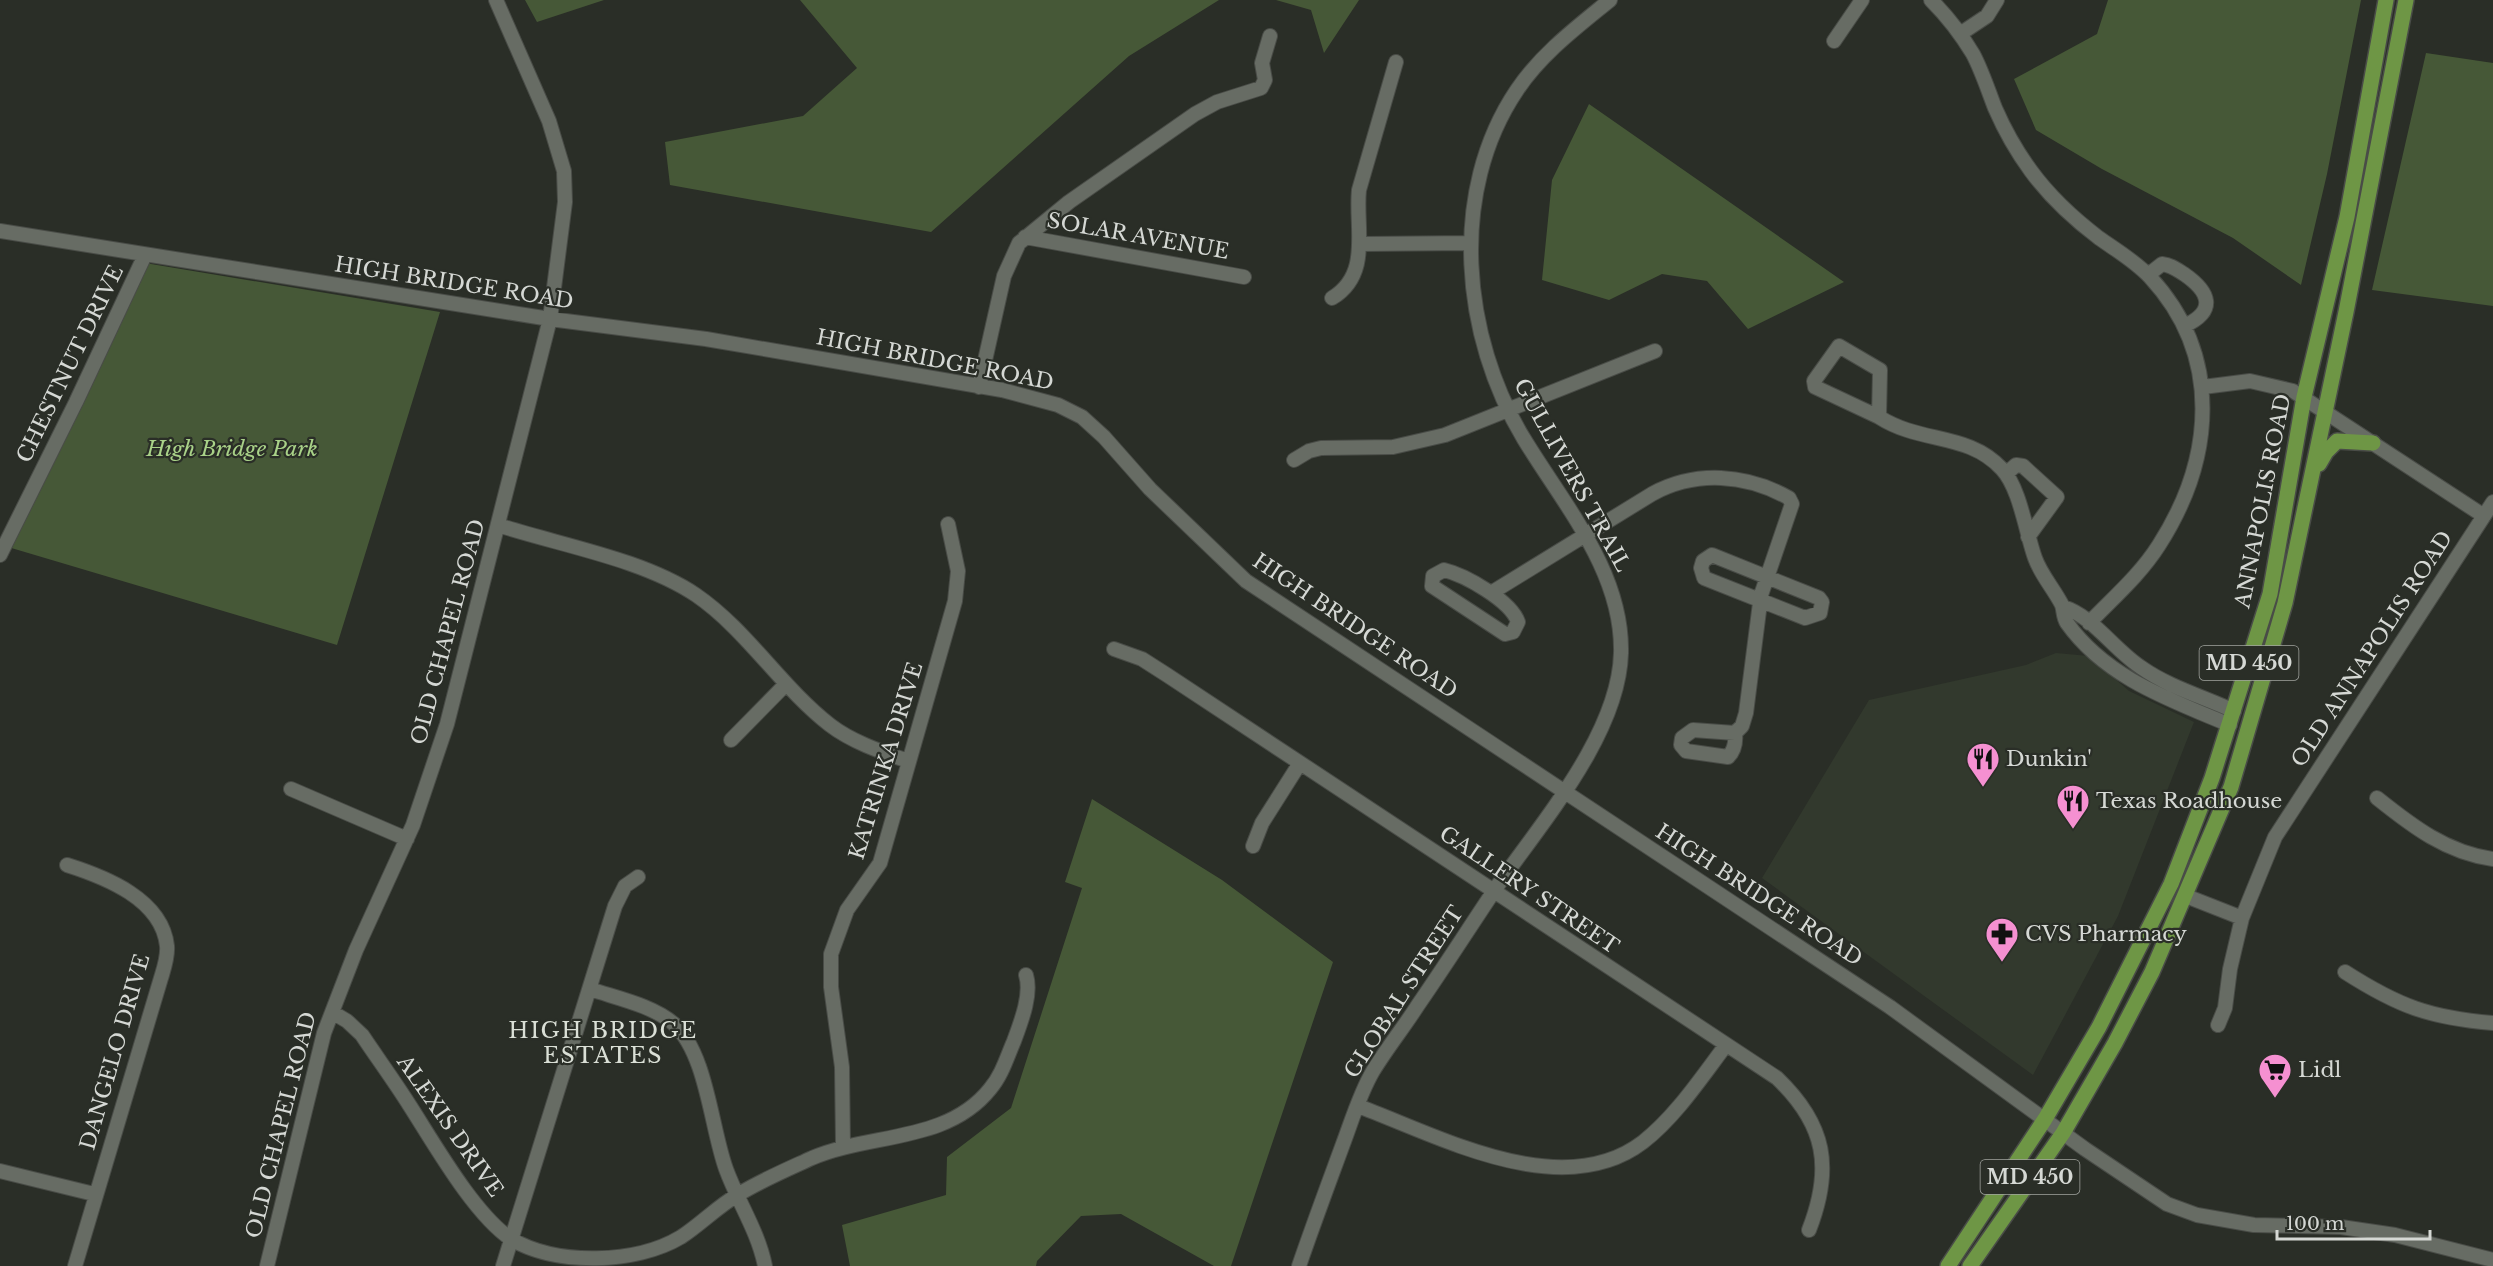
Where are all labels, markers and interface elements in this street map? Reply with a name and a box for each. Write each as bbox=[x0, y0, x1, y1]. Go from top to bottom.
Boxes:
street label: SOLAR AVENUE bbox=[1045, 207, 1231, 265]
street label: HIGH BRIDGE ROAD bbox=[333, 251, 575, 315]
street label: CHESTNUT DRIVE bbox=[11, 261, 129, 467]
street label: HIGH BRIDGE ROAD bbox=[814, 324, 1056, 396]
street label: GULLIVERS TRAIL bbox=[1508, 374, 1636, 576]
street label: ANNAPOLIS ROAD bbox=[2229, 392, 2297, 611]
park label: High Bridge Park bbox=[145, 436, 318, 462]
street label: OLD CHAPEL ROAD bbox=[405, 516, 491, 748]
street label: OLD ANNAPOLIS ROAD bbox=[2286, 526, 2458, 772]
street label: HIGH BRIDGE ROAD bbox=[1248, 548, 1462, 704]
road number: MD 450 bbox=[2200, 646, 2298, 680]
street label: KATRINKA DRIVE bbox=[844, 659, 928, 863]
restaurant icon: Dunkin' bbox=[1965, 741, 2001, 788]
place label: Dunkin' bbox=[2006, 746, 2092, 772]
restaurant icon: Texas Roadhouse bbox=[2055, 783, 2091, 830]
place label: Texas Roadhouse bbox=[2096, 788, 2282, 814]
street label: HIGH BRIDGE ROAD bbox=[1651, 818, 1867, 972]
street label: GALLERY STREET bbox=[1434, 820, 1624, 960]
street label: GLOBAL STREET bbox=[1339, 901, 1469, 1083]
pharmacy icon: CVS Pharmacy bbox=[1984, 916, 2020, 963]
place label: CVS Pharmacy bbox=[2025, 921, 2188, 947]
street label: DANGELO DRIVE bbox=[75, 951, 155, 1153]
street label: OLD CHAPEL ROAD bbox=[240, 1009, 322, 1241]
district label: HIGH BRIDGE ESTATES bbox=[508, 1017, 698, 1069]
street label: ALEXIS DRIVE bbox=[391, 1049, 509, 1202]
supermarket icon: Lidl bbox=[2257, 1052, 2293, 1099]
place label: Lidl bbox=[2298, 1057, 2342, 1083]
road number: MD 450 bbox=[1980, 1160, 2080, 1194]
scale bar bbox=[2277, 1203, 2430, 1241]
text: 100 m bbox=[2286, 1213, 2344, 1235]

